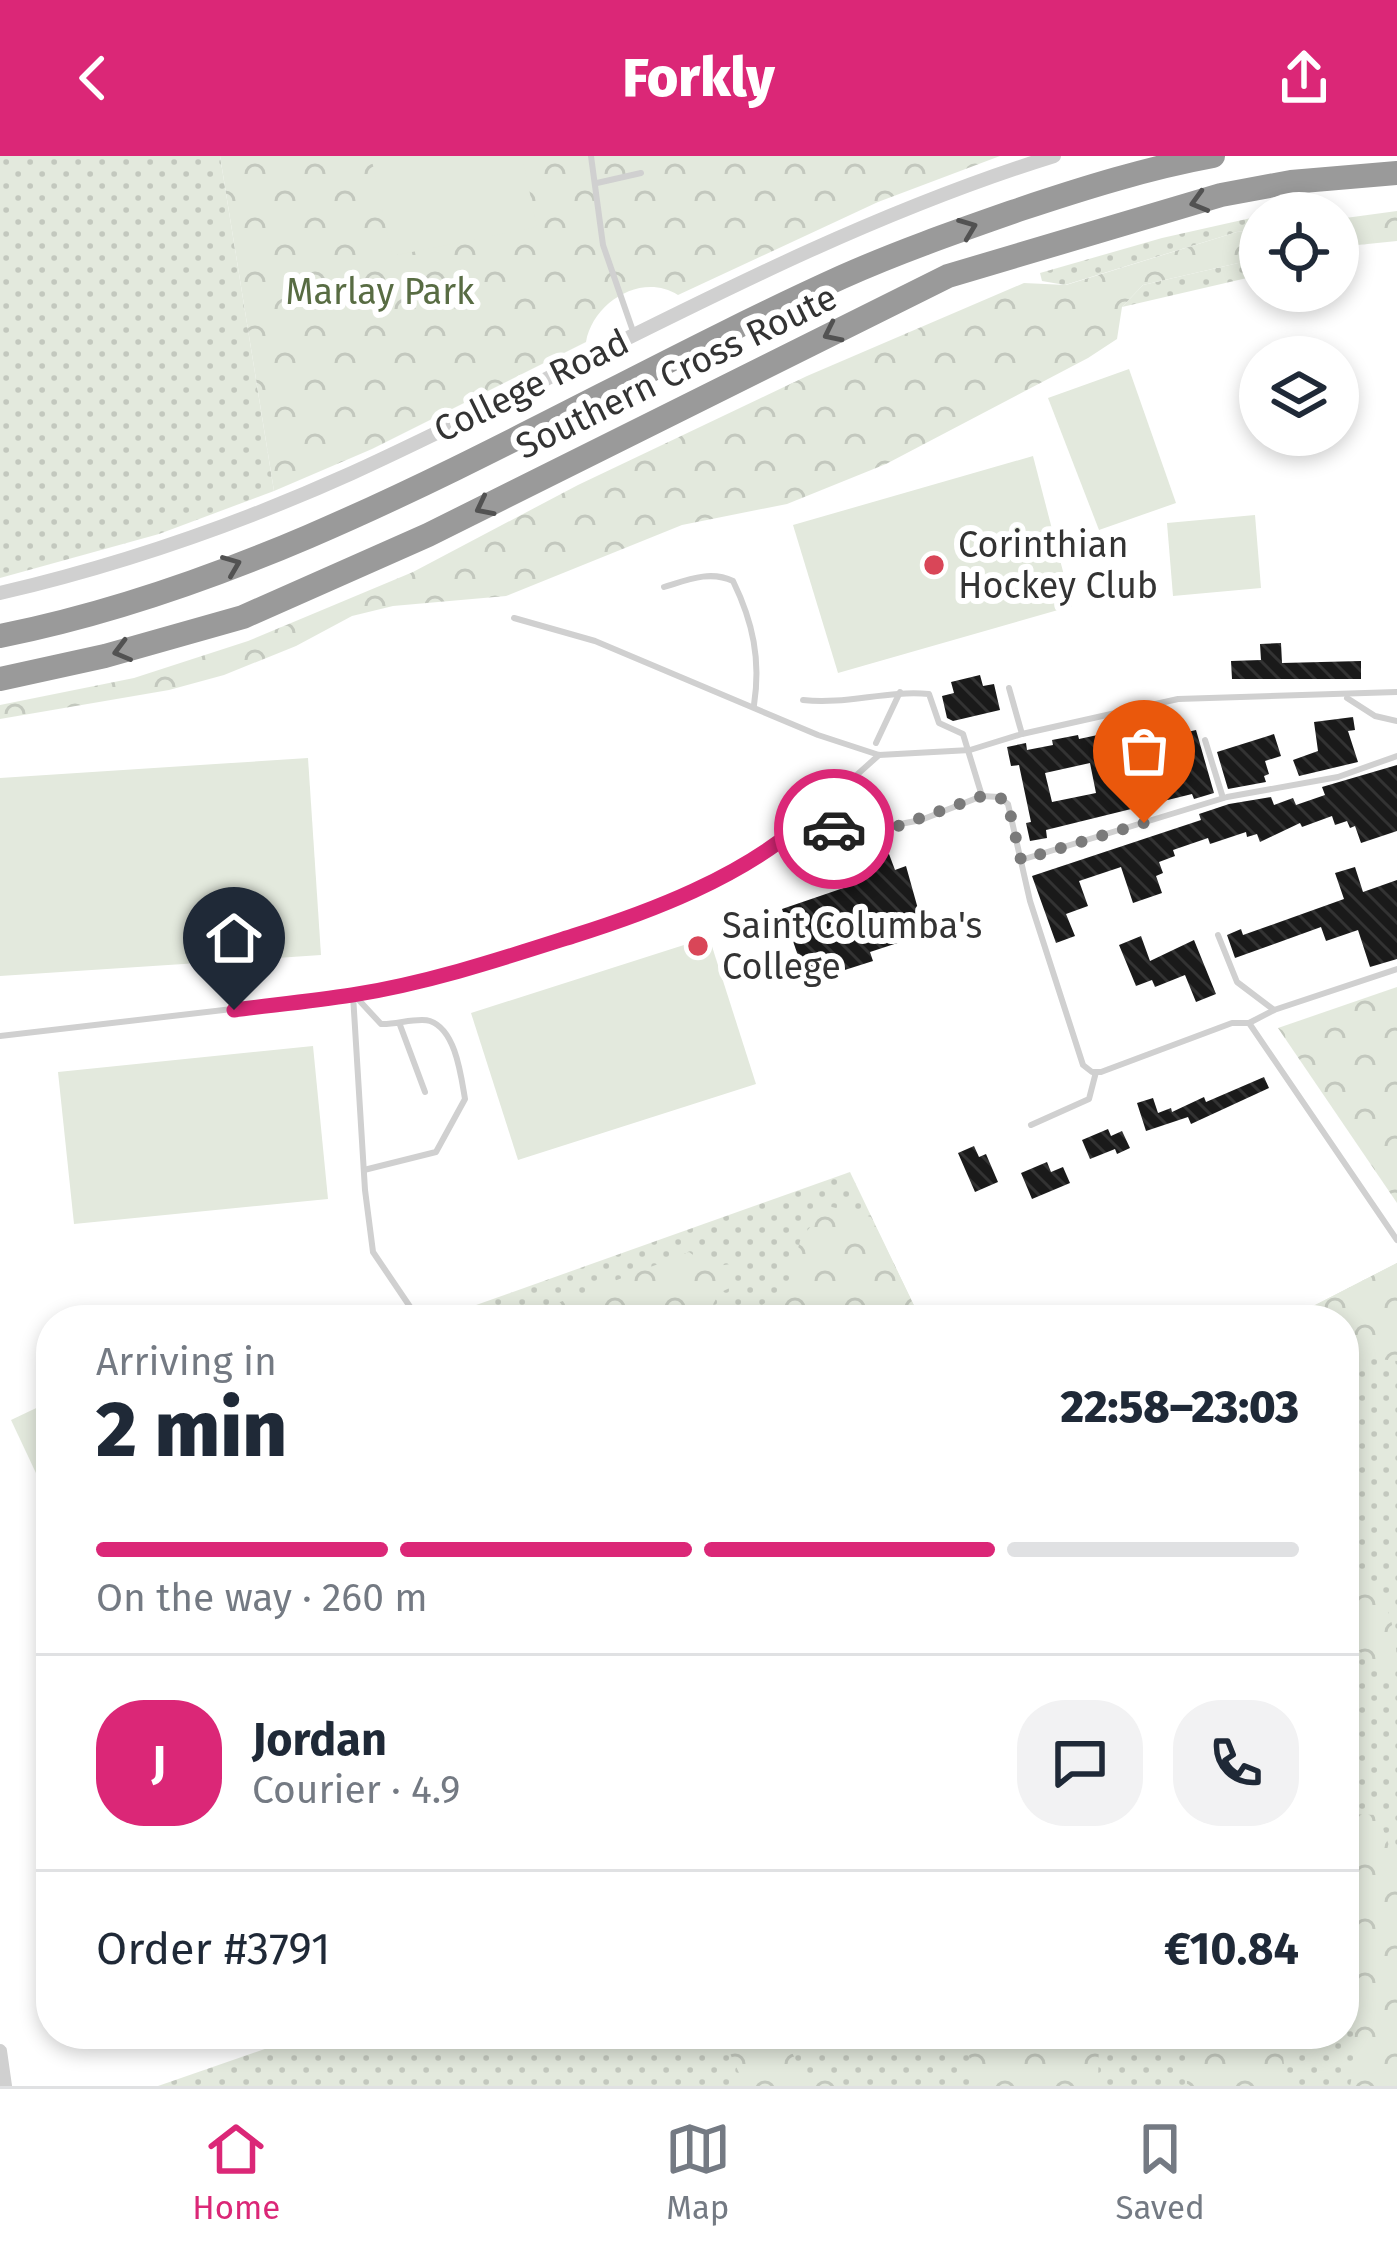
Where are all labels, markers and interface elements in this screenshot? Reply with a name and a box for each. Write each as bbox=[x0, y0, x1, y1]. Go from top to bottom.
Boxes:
icon: back bbox=[60, 45, 126, 111]
icon: share bbox=[1271, 45, 1337, 111]
text: Forkly bbox=[622, 46, 775, 110]
one-way arrow bbox=[1189, 188, 1210, 213]
map controls bbox=[1239, 192, 1359, 456]
button: locate bbox=[1239, 192, 1359, 312]
one-way arrow bbox=[957, 218, 978, 243]
park label: Marlay Park bbox=[285, 270, 475, 314]
street label: Southern Cross Route bbox=[509, 275, 844, 469]
one-way arrow bbox=[823, 318, 845, 341]
street label: College Road bbox=[427, 320, 636, 452]
button: layers bbox=[1239, 336, 1359, 456]
one-way arrow bbox=[474, 493, 496, 516]
place label: Corinthian Hockey Club bbox=[958, 523, 1158, 608]
marker: Corinthian Hockey Club bbox=[921, 552, 947, 578]
one-way arrow bbox=[220, 555, 241, 579]
one-way arrow bbox=[112, 636, 133, 661]
pin bbox=[1093, 700, 1195, 823]
icon: bag bbox=[1111, 718, 1177, 784]
courier bbox=[774, 769, 894, 889]
icon: car bbox=[801, 796, 867, 862]
pin bbox=[183, 887, 285, 1010]
place label: Saint Columba's College bbox=[722, 904, 982, 989]
icon: home bbox=[201, 905, 267, 971]
marker: Saint Columba's College bbox=[685, 933, 711, 959]
text: Arriving in bbox=[96, 1339, 277, 1385]
text: 22:58–23:03 bbox=[1060, 1380, 1299, 1434]
text: 2 min bbox=[96, 1383, 287, 1477]
text: On the way · 260 m bbox=[96, 1575, 428, 1621]
button: chat bbox=[1017, 1700, 1143, 1826]
button: phone bbox=[1173, 1700, 1299, 1826]
text: Jordan bbox=[252, 1713, 387, 1767]
text: J bbox=[152, 1736, 166, 1790]
text: Courier · 4.9 bbox=[252, 1767, 461, 1813]
text: Order #3791 bbox=[96, 1922, 330, 1976]
text: €10.84 bbox=[1164, 1922, 1299, 1976]
tab: Home bbox=[192, 2116, 280, 2228]
tab: Map bbox=[665, 2116, 731, 2228]
tab: Saved bbox=[1115, 2116, 1205, 2228]

